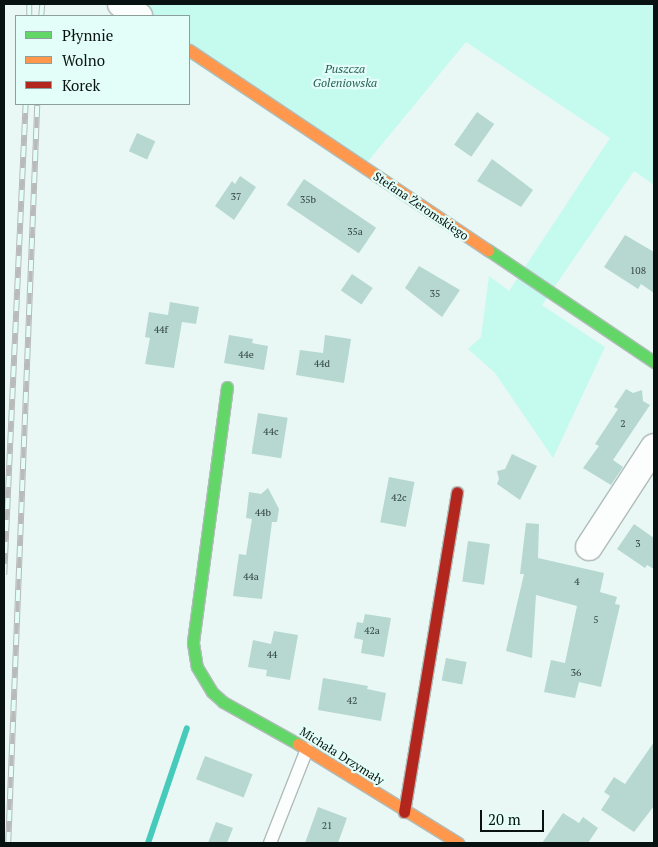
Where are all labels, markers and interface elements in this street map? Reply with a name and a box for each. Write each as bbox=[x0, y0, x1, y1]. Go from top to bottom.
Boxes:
legend bbox=[15, 15, 190, 105]
text: Płynnie bbox=[62, 25, 113, 45]
text: Wolno bbox=[62, 50, 105, 70]
park label: Puszcza Goleniowska bbox=[313, 62, 377, 90]
text: Korek bbox=[62, 75, 100, 95]
street label: Stefana Żeromskiego bbox=[371, 169, 471, 243]
house number: 37 bbox=[231, 191, 241, 203]
house number: 35b bbox=[300, 194, 316, 206]
house number: 35a bbox=[347, 226, 363, 238]
house number: 108 bbox=[630, 265, 646, 277]
house number: 35 bbox=[430, 288, 440, 300]
house number: 44f bbox=[154, 324, 168, 336]
house number: 44e bbox=[238, 349, 254, 361]
house number: 44d bbox=[314, 358, 330, 370]
house number: 2 bbox=[620, 418, 626, 430]
house number: 44c bbox=[263, 426, 279, 438]
house number: 42c bbox=[391, 492, 407, 504]
house number: 44b bbox=[255, 507, 271, 519]
house number: 3 bbox=[635, 538, 641, 550]
house number: 44a bbox=[243, 571, 259, 583]
house number: 4 bbox=[574, 576, 580, 588]
house number: 5 bbox=[593, 614, 599, 626]
house number: 42a bbox=[364, 625, 380, 637]
house number: 44 bbox=[267, 649, 277, 661]
house number: 36 bbox=[571, 667, 581, 679]
house number: 42 bbox=[347, 695, 357, 707]
street label: Michała Drzymały bbox=[297, 724, 387, 788]
scale bar bbox=[483, 800, 547, 832]
text: 20 m bbox=[488, 809, 521, 829]
house number: 21 bbox=[322, 820, 332, 832]

